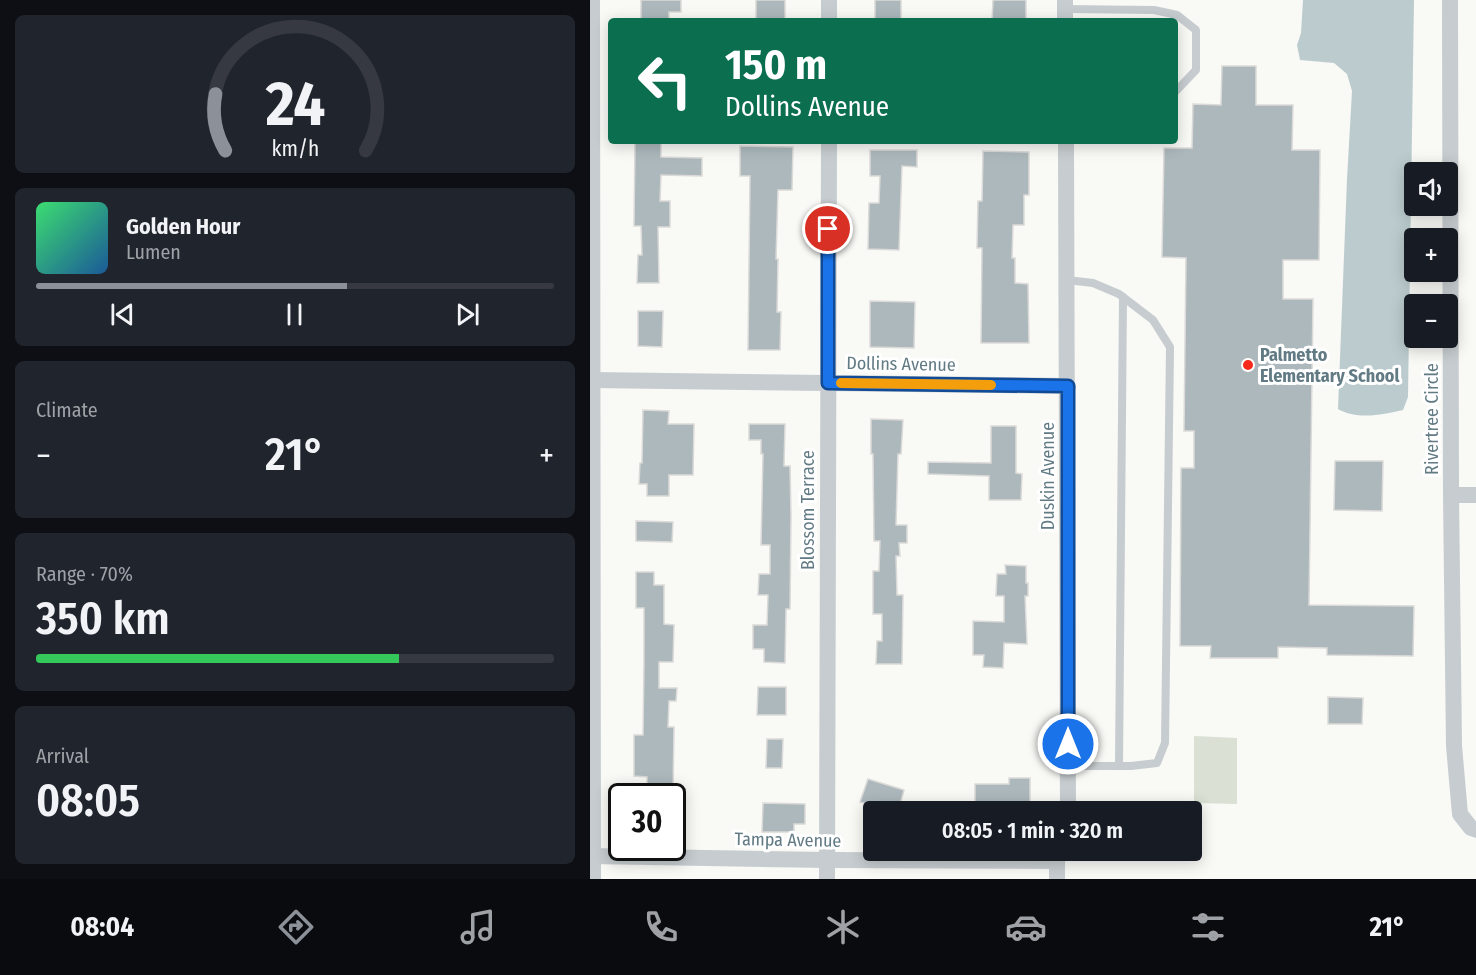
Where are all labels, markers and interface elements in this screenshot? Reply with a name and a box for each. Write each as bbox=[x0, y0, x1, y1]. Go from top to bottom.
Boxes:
text: 150 m bbox=[725, 40, 827, 90]
icon: left bbox=[626, 42, 704, 120]
text: 24 bbox=[264, 67, 325, 142]
text: Dollins Avenue bbox=[725, 91, 889, 123]
text: km/h bbox=[271, 136, 319, 162]
map controls bbox=[1404, 162, 1458, 348]
button: sound bbox=[1404, 162, 1458, 216]
pin bbox=[802, 203, 853, 254]
icon: arrive bbox=[811, 212, 844, 245]
text: Golden Hour bbox=[126, 213, 240, 240]
button: + bbox=[1404, 228, 1458, 282]
text: Lumen bbox=[126, 240, 181, 264]
button: − bbox=[1404, 294, 1458, 348]
icon: previous bbox=[106, 298, 139, 331]
icon: pause bbox=[278, 298, 311, 331]
icon: next bbox=[451, 298, 484, 331]
place label: Palmetto Elementary School bbox=[1260, 344, 1399, 387]
street label: Dollins Avenue bbox=[846, 352, 956, 376]
marker: Palmetto Elementary School bbox=[1241, 358, 1255, 372]
street label: Rivertree Circle bbox=[1421, 363, 1443, 475]
text: Climate bbox=[36, 398, 98, 422]
street label: Duskin Avenue bbox=[1037, 422, 1059, 530]
text: 21° bbox=[265, 428, 325, 482]
text: − bbox=[36, 436, 51, 476]
text: + bbox=[539, 436, 554, 476]
street label: Blossom Terrace bbox=[797, 450, 819, 570]
text: Range · 70% bbox=[36, 562, 133, 586]
text: 350 km bbox=[36, 592, 170, 646]
position arrow bbox=[1036, 712, 1100, 776]
text: Arrival bbox=[36, 744, 89, 768]
text: 08:05 bbox=[36, 774, 140, 828]
speed limit sign: 30 bbox=[608, 783, 686, 861]
text: 08:05 · 1 min · 320 m bbox=[942, 817, 1123, 844]
street label: Tampa Avenue bbox=[734, 828, 842, 852]
icon: directions bbox=[275, 906, 317, 948]
icon: music bbox=[457, 906, 499, 948]
icon: phone bbox=[640, 906, 682, 948]
icon: climate bbox=[822, 906, 864, 948]
icon: car bbox=[1005, 906, 1047, 948]
icon: filters bbox=[1187, 906, 1229, 948]
text: 08:04 bbox=[70, 911, 134, 943]
text: 21° bbox=[1370, 911, 1406, 943]

